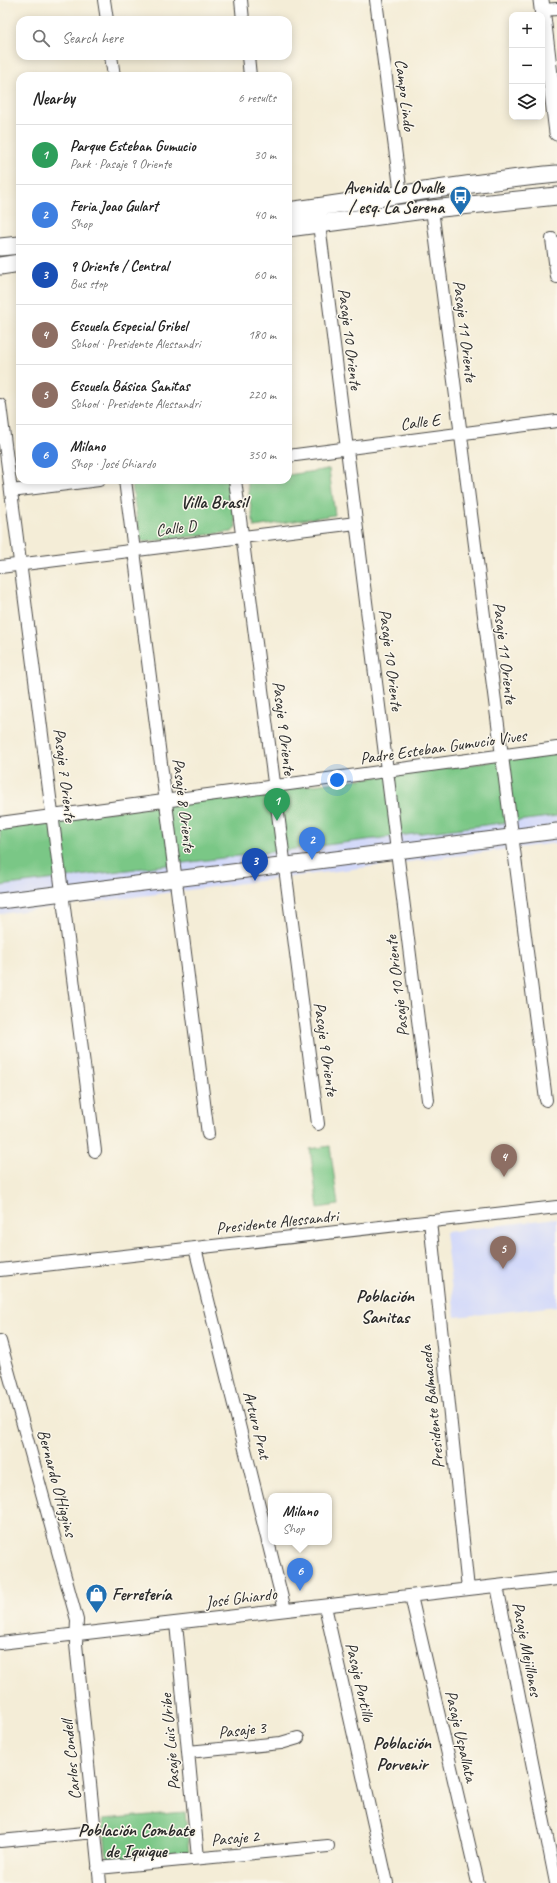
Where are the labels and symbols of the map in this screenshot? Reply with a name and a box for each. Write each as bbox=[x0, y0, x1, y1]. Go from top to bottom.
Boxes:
street label: Campo Lindo bbox=[390, 58, 420, 133]
place label: Avenida Lo Ovalle / esq. La Serena bbox=[344, 177, 445, 218]
bus stop icon: Avenida Lo Ovalle / esq. La Serena bbox=[447, 184, 473, 217]
street label: Pasaje 11 Oriente bbox=[448, 279, 482, 384]
street label: Pasaje 10 Oriente bbox=[333, 287, 367, 392]
street label: Calle E bbox=[399, 409, 443, 435]
district label: Villa Brasil bbox=[181, 491, 251, 513]
street label: Calle D bbox=[155, 515, 199, 541]
street label: Pasaje 11 Oriente bbox=[488, 601, 522, 706]
street label: Pasaje 10 Oriente bbox=[374, 608, 408, 713]
street label: Pasaje 9 Oriente bbox=[268, 680, 300, 778]
street label: Padre Esteban Gumucio Vives bbox=[358, 725, 530, 769]
street label: Pasaje 7 Oriente bbox=[49, 727, 81, 825]
street label: Pasaje 8 Oriente bbox=[168, 757, 200, 855]
your location bbox=[327, 770, 347, 790]
pin: 1 bbox=[264, 788, 290, 821]
pin: 2 bbox=[299, 827, 325, 860]
pin: 3 bbox=[242, 848, 268, 881]
street label: Pasaje 10 Oriente bbox=[380, 933, 414, 1038]
street label: Pasaje 9 Oriente bbox=[309, 1001, 343, 1099]
pin: 4 bbox=[491, 1144, 517, 1177]
street label: Presidente Alessandri bbox=[215, 1205, 341, 1239]
pin: 5 bbox=[490, 1236, 516, 1269]
district label: Población Sanitas bbox=[356, 1285, 415, 1328]
street label: Presidente Balmaceda bbox=[415, 1343, 449, 1470]
street label: Arturo Prat bbox=[238, 1389, 276, 1463]
street label: Bernardo O'Higgins bbox=[33, 1427, 82, 1541]
pin: 6 bbox=[287, 1558, 313, 1591]
shop icon: Ferretería bbox=[84, 1581, 110, 1614]
street label: José Ghiardo bbox=[203, 1583, 279, 1613]
place label: Ferretería bbox=[112, 1584, 173, 1605]
street label: Pasaje Mejillones bbox=[508, 1600, 547, 1700]
street label: Pasaje Portillo bbox=[341, 1640, 379, 1725]
street label: Pasaje Uspallata bbox=[440, 1688, 482, 1786]
street label: Pasaje Luis Uribe bbox=[155, 1691, 185, 1791]
street label: Carlos Condell bbox=[56, 1716, 86, 1801]
street label: Pasaje 3 bbox=[217, 1717, 268, 1743]
district label: Población Porvenir bbox=[373, 1732, 432, 1775]
district label: Población Combate de Iquique bbox=[78, 1819, 196, 1862]
street label: Pasaje 2 bbox=[210, 1825, 261, 1851]

